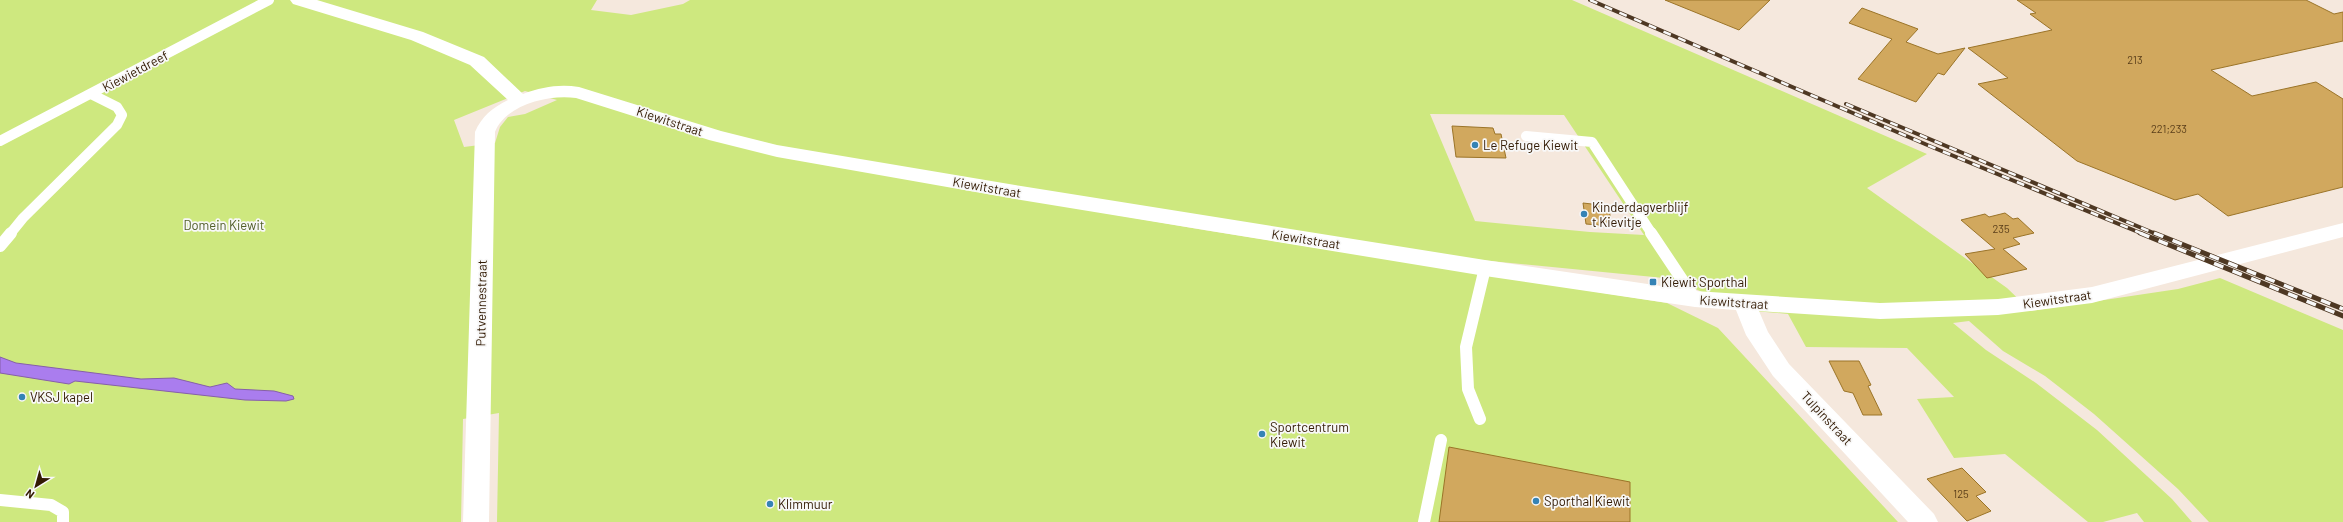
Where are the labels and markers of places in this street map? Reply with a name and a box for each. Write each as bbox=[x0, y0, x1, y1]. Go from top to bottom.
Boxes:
place label: Le Refuge Kiewit bbox=[1483, 137, 1578, 153]
marker: Le Refuge Kiewit bbox=[1470, 140, 1480, 150]
place label: Kinderdagverblijf t Kievitje bbox=[1592, 199, 1689, 230]
marker: Kinderdagverblijf t Kievitje bbox=[1579, 209, 1589, 219]
place label: Kiewit Sporthal bbox=[1661, 274, 1747, 290]
marker: Kiewit Sporthal bbox=[1648, 277, 1658, 287]
place label: VKSJ kapel bbox=[30, 389, 93, 405]
marker: VKSJ kapel bbox=[17, 392, 27, 402]
place label: Sportcentrum Kiewit bbox=[1270, 419, 1349, 450]
marker: Sportcentrum Kiewit bbox=[1257, 429, 1267, 439]
place label: Sporthal Kiewit bbox=[1544, 493, 1630, 509]
place label: Klimmuur bbox=[778, 496, 833, 512]
marker: Sporthal Kiewit bbox=[1531, 496, 1541, 506]
marker: Klimmuur bbox=[765, 499, 775, 509]

